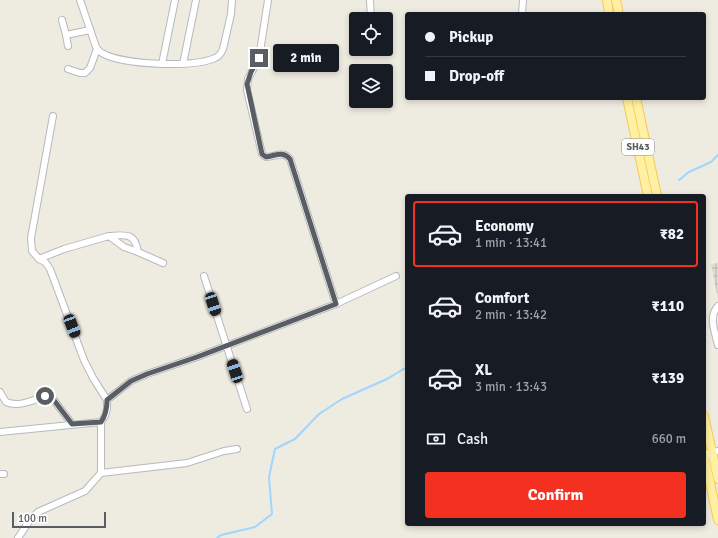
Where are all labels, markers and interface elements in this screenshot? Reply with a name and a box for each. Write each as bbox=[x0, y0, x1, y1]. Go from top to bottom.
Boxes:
map controls bbox=[349, 12, 393, 108]
button: locate bbox=[349, 12, 393, 56]
text: Pickup bbox=[449, 28, 493, 46]
callout: 2 min bbox=[273, 44, 339, 72]
route end bbox=[250, 49, 268, 67]
text: 2 min bbox=[290, 50, 322, 66]
button: layers bbox=[349, 64, 393, 108]
text: Drop-off bbox=[449, 67, 504, 85]
road number: SH43 bbox=[622, 139, 654, 155]
icon: car bbox=[427, 216, 463, 252]
text: Economy bbox=[475, 217, 534, 235]
text: ₹82 bbox=[660, 225, 684, 243]
text: 1 min · 13:41 bbox=[475, 235, 547, 251]
icon: car bbox=[427, 288, 463, 324]
text: Comfort bbox=[475, 289, 529, 307]
car bbox=[204, 291, 222, 317]
text: ₹110 bbox=[652, 297, 684, 315]
text: 2 min · 13:42 bbox=[475, 307, 547, 323]
car bbox=[62, 313, 82, 339]
car bbox=[226, 358, 244, 384]
icon: car bbox=[427, 360, 463, 396]
text: XL bbox=[475, 361, 492, 379]
text: ₹139 bbox=[652, 369, 684, 387]
text: 3 min · 13:43 bbox=[475, 379, 547, 395]
route start bbox=[36, 387, 54, 405]
icon: cash bbox=[425, 428, 447, 450]
text: Cash bbox=[457, 430, 488, 448]
text: 660 m bbox=[652, 431, 686, 447]
button: Confirm bbox=[425, 472, 686, 518]
scale bar bbox=[12, 510, 106, 529]
text: 100 m bbox=[18, 512, 47, 525]

